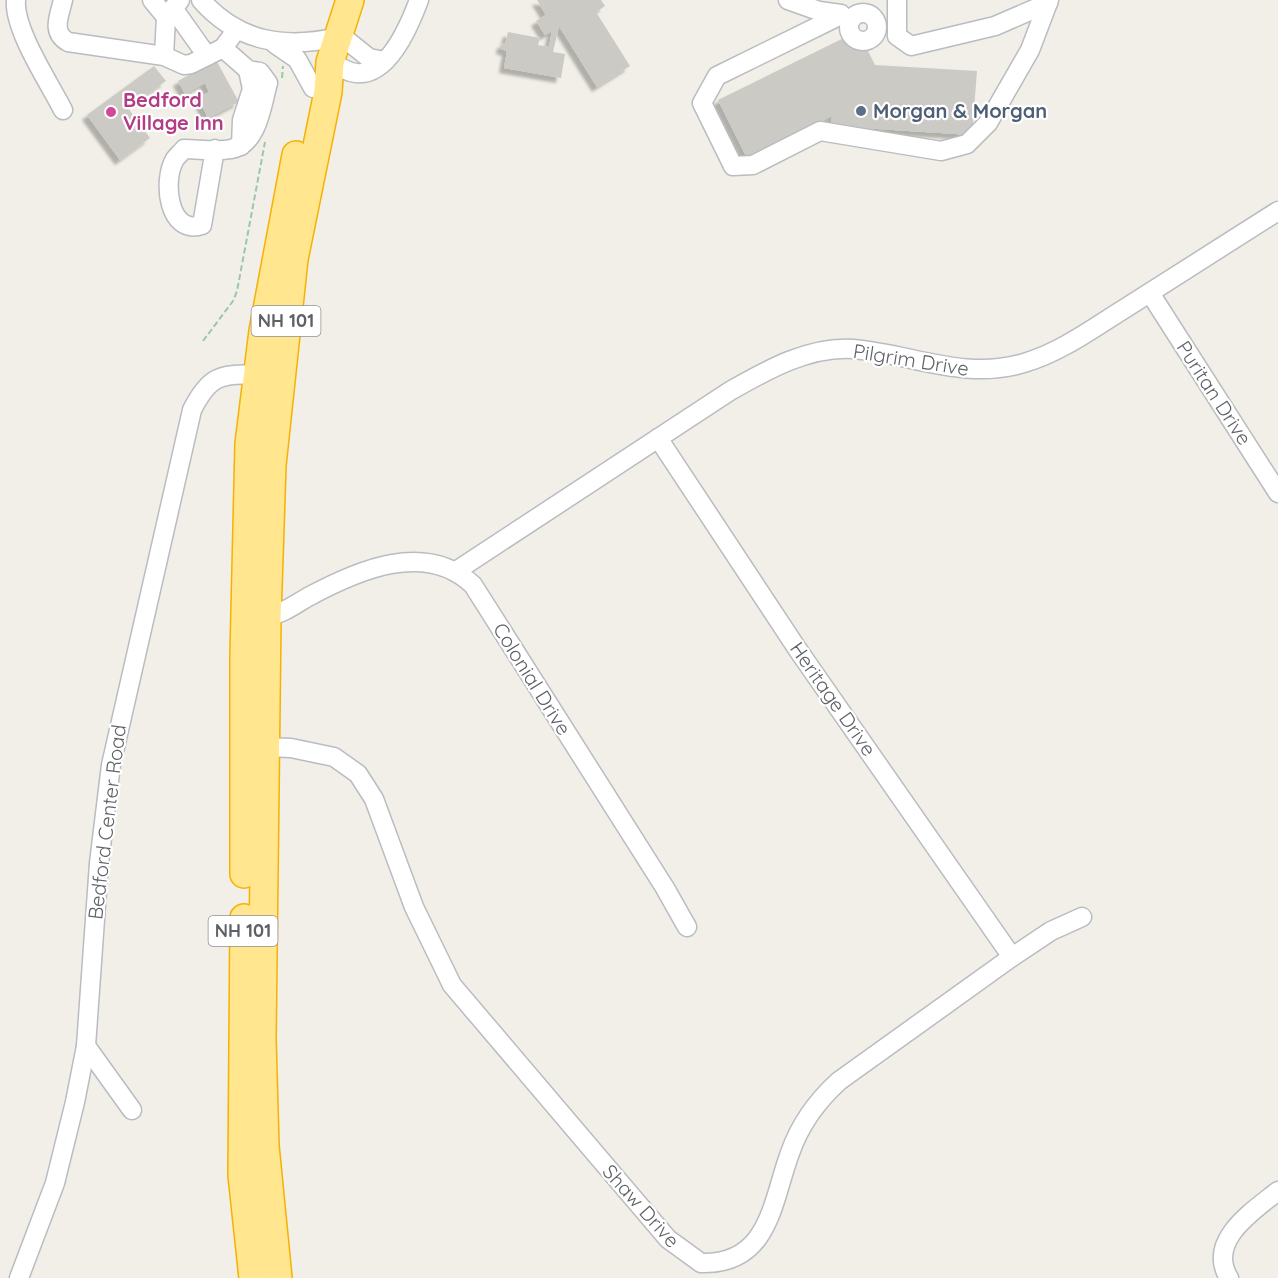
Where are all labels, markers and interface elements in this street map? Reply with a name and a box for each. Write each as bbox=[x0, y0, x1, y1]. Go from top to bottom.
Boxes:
place label: Bedford Village Inn bbox=[123, 87, 224, 135]
place label: Morgan & Morgan bbox=[873, 98, 1047, 123]
marker: Morgan & Morgan bbox=[854, 104, 868, 118]
marker: Bedford Village Inn bbox=[104, 105, 118, 119]
road number: NH 101 bbox=[252, 306, 320, 336]
street label: Puritan Drive bbox=[1171, 336, 1257, 450]
street label: Pilgrim Drive bbox=[851, 338, 971, 381]
street label: Colonial Drive bbox=[488, 618, 577, 740]
street label: Heritage Drive bbox=[785, 637, 882, 761]
street label: Bedford Center Road bbox=[82, 723, 131, 921]
road number: NH 101 bbox=[208, 916, 278, 946]
street label: Shaw Drive bbox=[598, 1159, 685, 1252]

